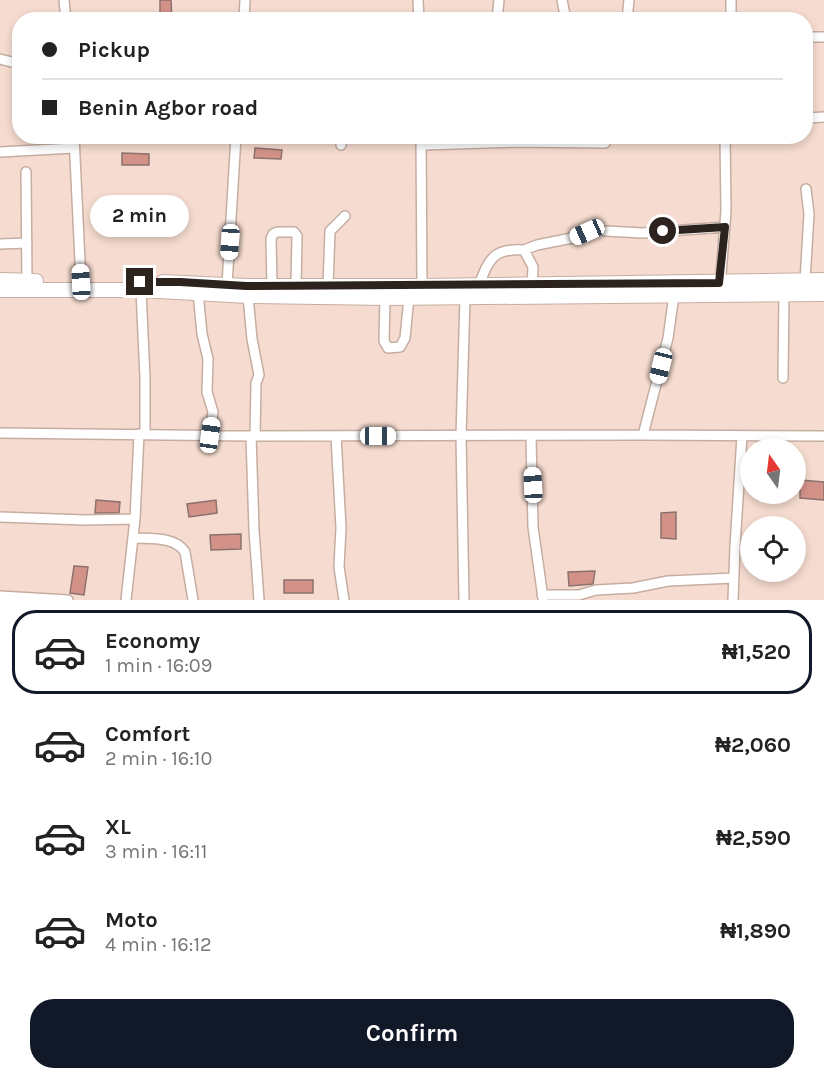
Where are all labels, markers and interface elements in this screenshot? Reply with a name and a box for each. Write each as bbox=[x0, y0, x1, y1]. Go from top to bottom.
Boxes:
text: Pickup bbox=[78, 37, 150, 63]
text: Benin Agbor road bbox=[78, 95, 258, 121]
callout: 2 min bbox=[90, 195, 190, 237]
text: 2 min bbox=[112, 204, 167, 227]
car bbox=[567, 216, 607, 248]
route start bbox=[649, 217, 676, 244]
car bbox=[220, 223, 240, 261]
car bbox=[71, 264, 91, 300]
route end bbox=[126, 268, 153, 295]
car bbox=[648, 346, 674, 386]
car bbox=[199, 416, 221, 454]
car bbox=[360, 427, 396, 445]
north arrow bbox=[740, 438, 806, 504]
map controls bbox=[740, 438, 806, 582]
car bbox=[523, 467, 543, 503]
button: locate bbox=[740, 516, 806, 582]
icon: car bbox=[33, 625, 87, 679]
text: Economy bbox=[105, 628, 200, 654]
text: ₦1,520 bbox=[722, 639, 791, 665]
text: 1 min · 16:09 bbox=[105, 654, 212, 677]
icon: car bbox=[33, 718, 87, 772]
text: Comfort bbox=[105, 721, 190, 747]
text: ₦2,060 bbox=[715, 732, 791, 758]
text: 2 min · 16:10 bbox=[105, 747, 212, 770]
icon: car bbox=[33, 811, 87, 865]
text: XL bbox=[105, 814, 131, 840]
text: ₦2,590 bbox=[716, 825, 791, 851]
text: 3 min · 16:11 bbox=[105, 840, 207, 863]
icon: car bbox=[33, 904, 87, 958]
text: Moto bbox=[105, 907, 158, 933]
text: ₦1,890 bbox=[720, 918, 791, 944]
text: 4 min · 16:12 bbox=[105, 933, 212, 956]
button: Confirm bbox=[30, 999, 794, 1068]

